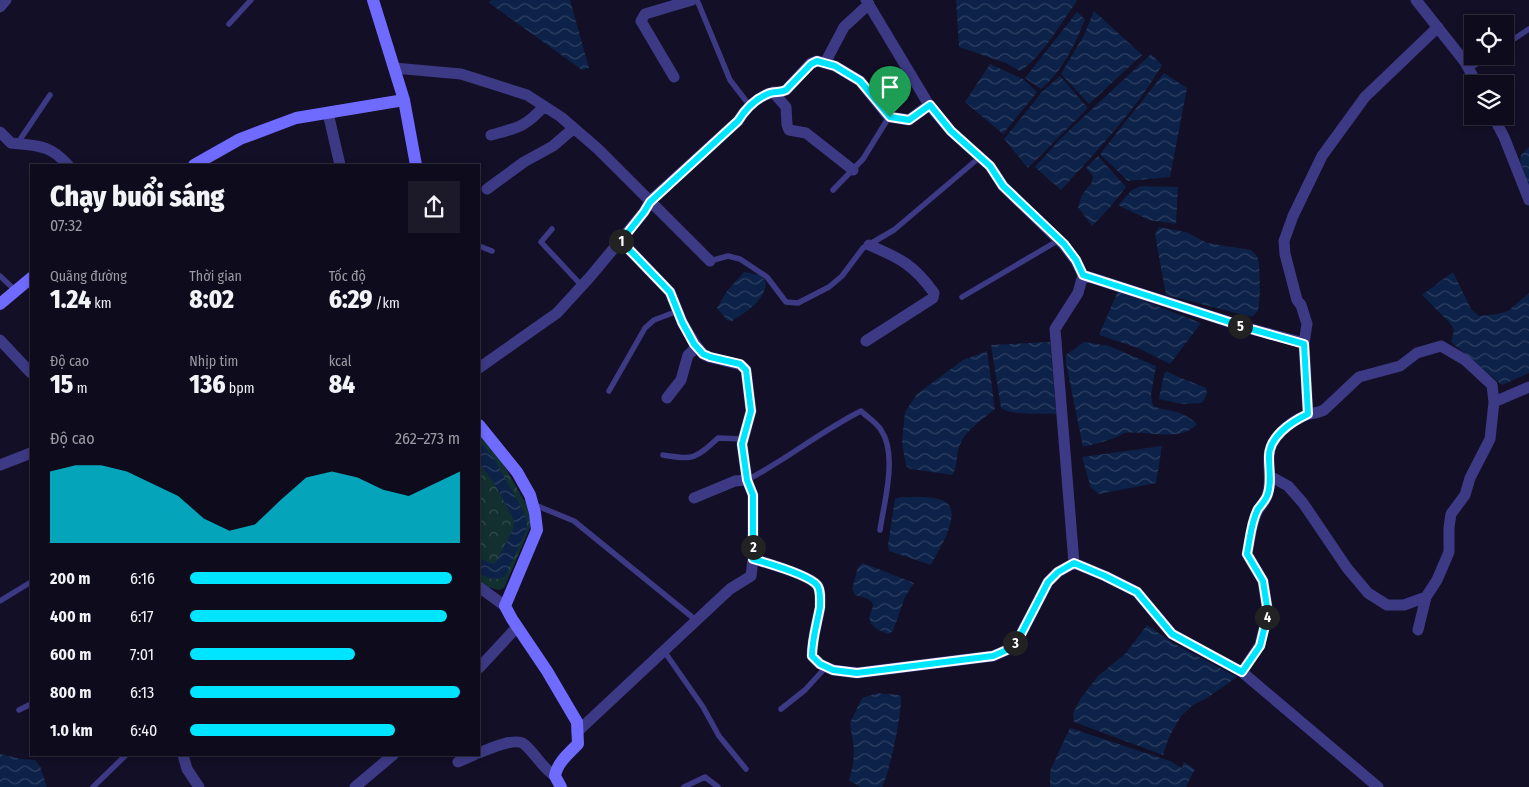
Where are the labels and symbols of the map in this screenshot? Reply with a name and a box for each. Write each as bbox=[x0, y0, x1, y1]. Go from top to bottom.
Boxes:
pin bbox=[869, 66, 911, 117]
pin: 1 bbox=[608, 228, 634, 254]
pin: 5 bbox=[1228, 314, 1252, 338]
pin: 2 bbox=[740, 534, 766, 560]
pin: 4 bbox=[1254, 604, 1280, 630]
pin: 3 bbox=[1002, 630, 1028, 656]

